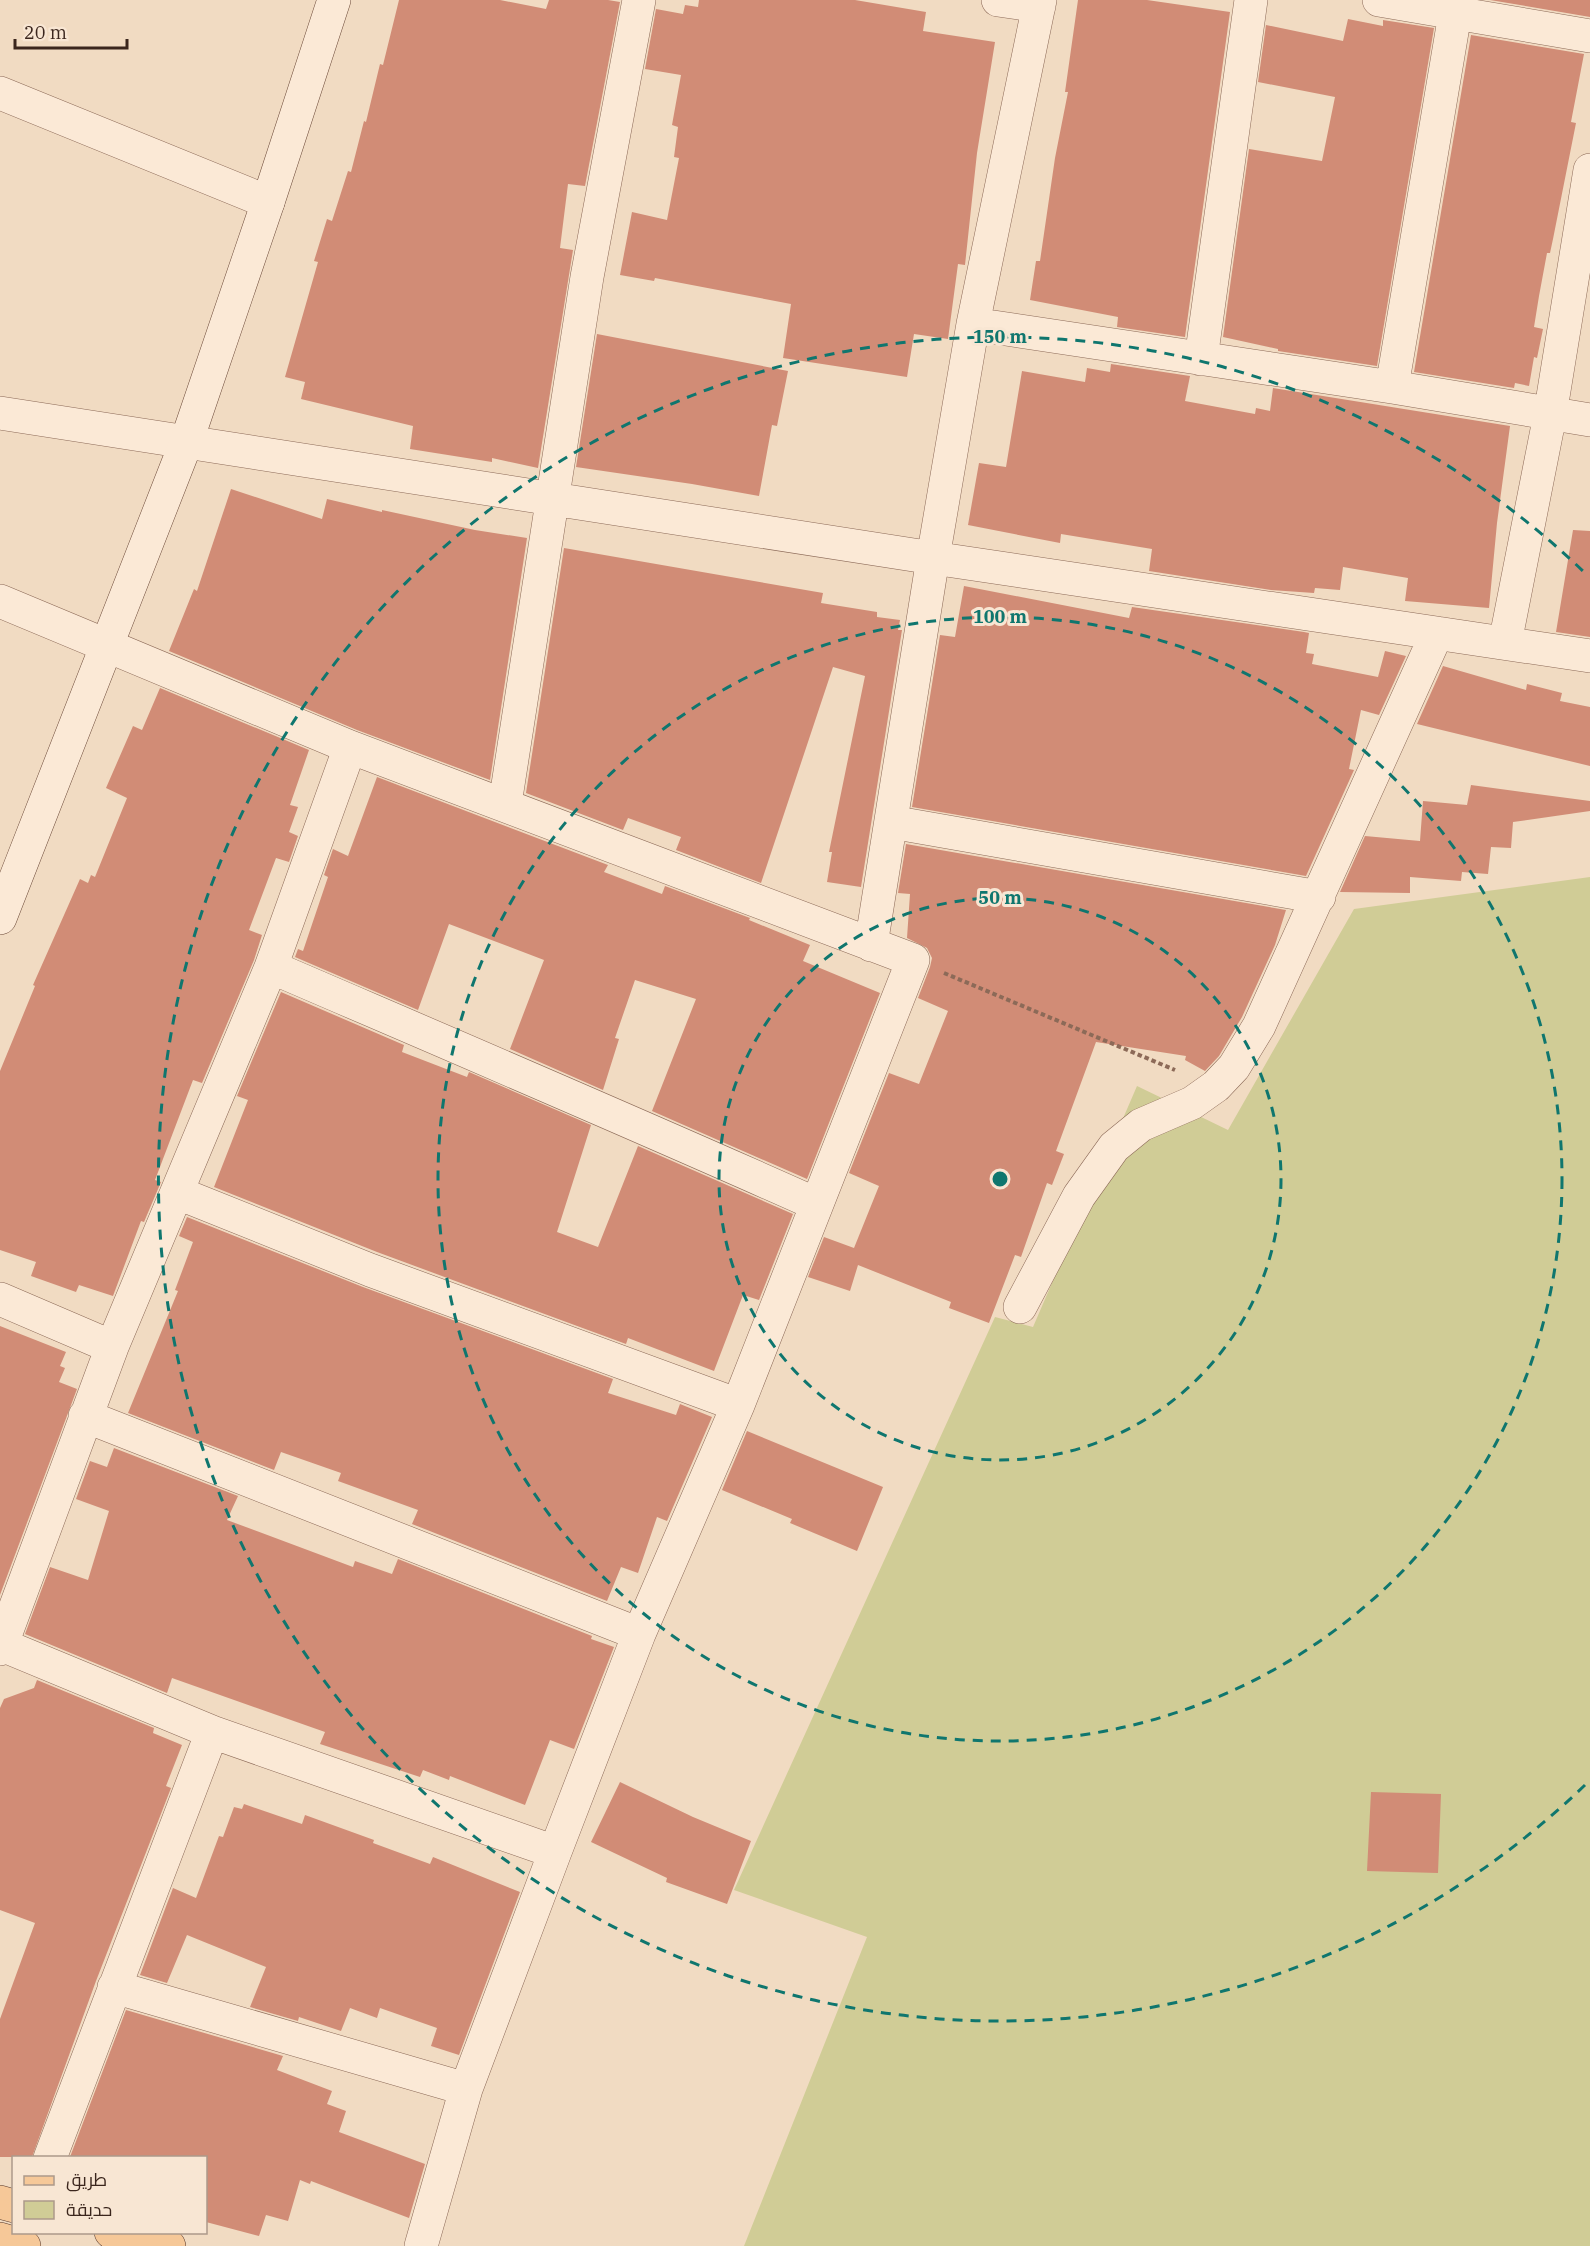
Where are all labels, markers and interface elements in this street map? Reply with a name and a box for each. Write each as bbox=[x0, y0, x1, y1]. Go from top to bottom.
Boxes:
scale bar bbox=[15, 12, 128, 50]
text: 20 m bbox=[24, 21, 67, 44]
text: 150 m bbox=[973, 325, 1028, 348]
text: 100 m bbox=[973, 605, 1028, 628]
text: 50 m bbox=[978, 886, 1022, 909]
centre of rings bbox=[990, 1169, 1010, 1189]
legend bbox=[12, 2156, 207, 2234]
text: طريق bbox=[66, 2168, 107, 2192]
text: حديقة bbox=[66, 2198, 112, 2221]

